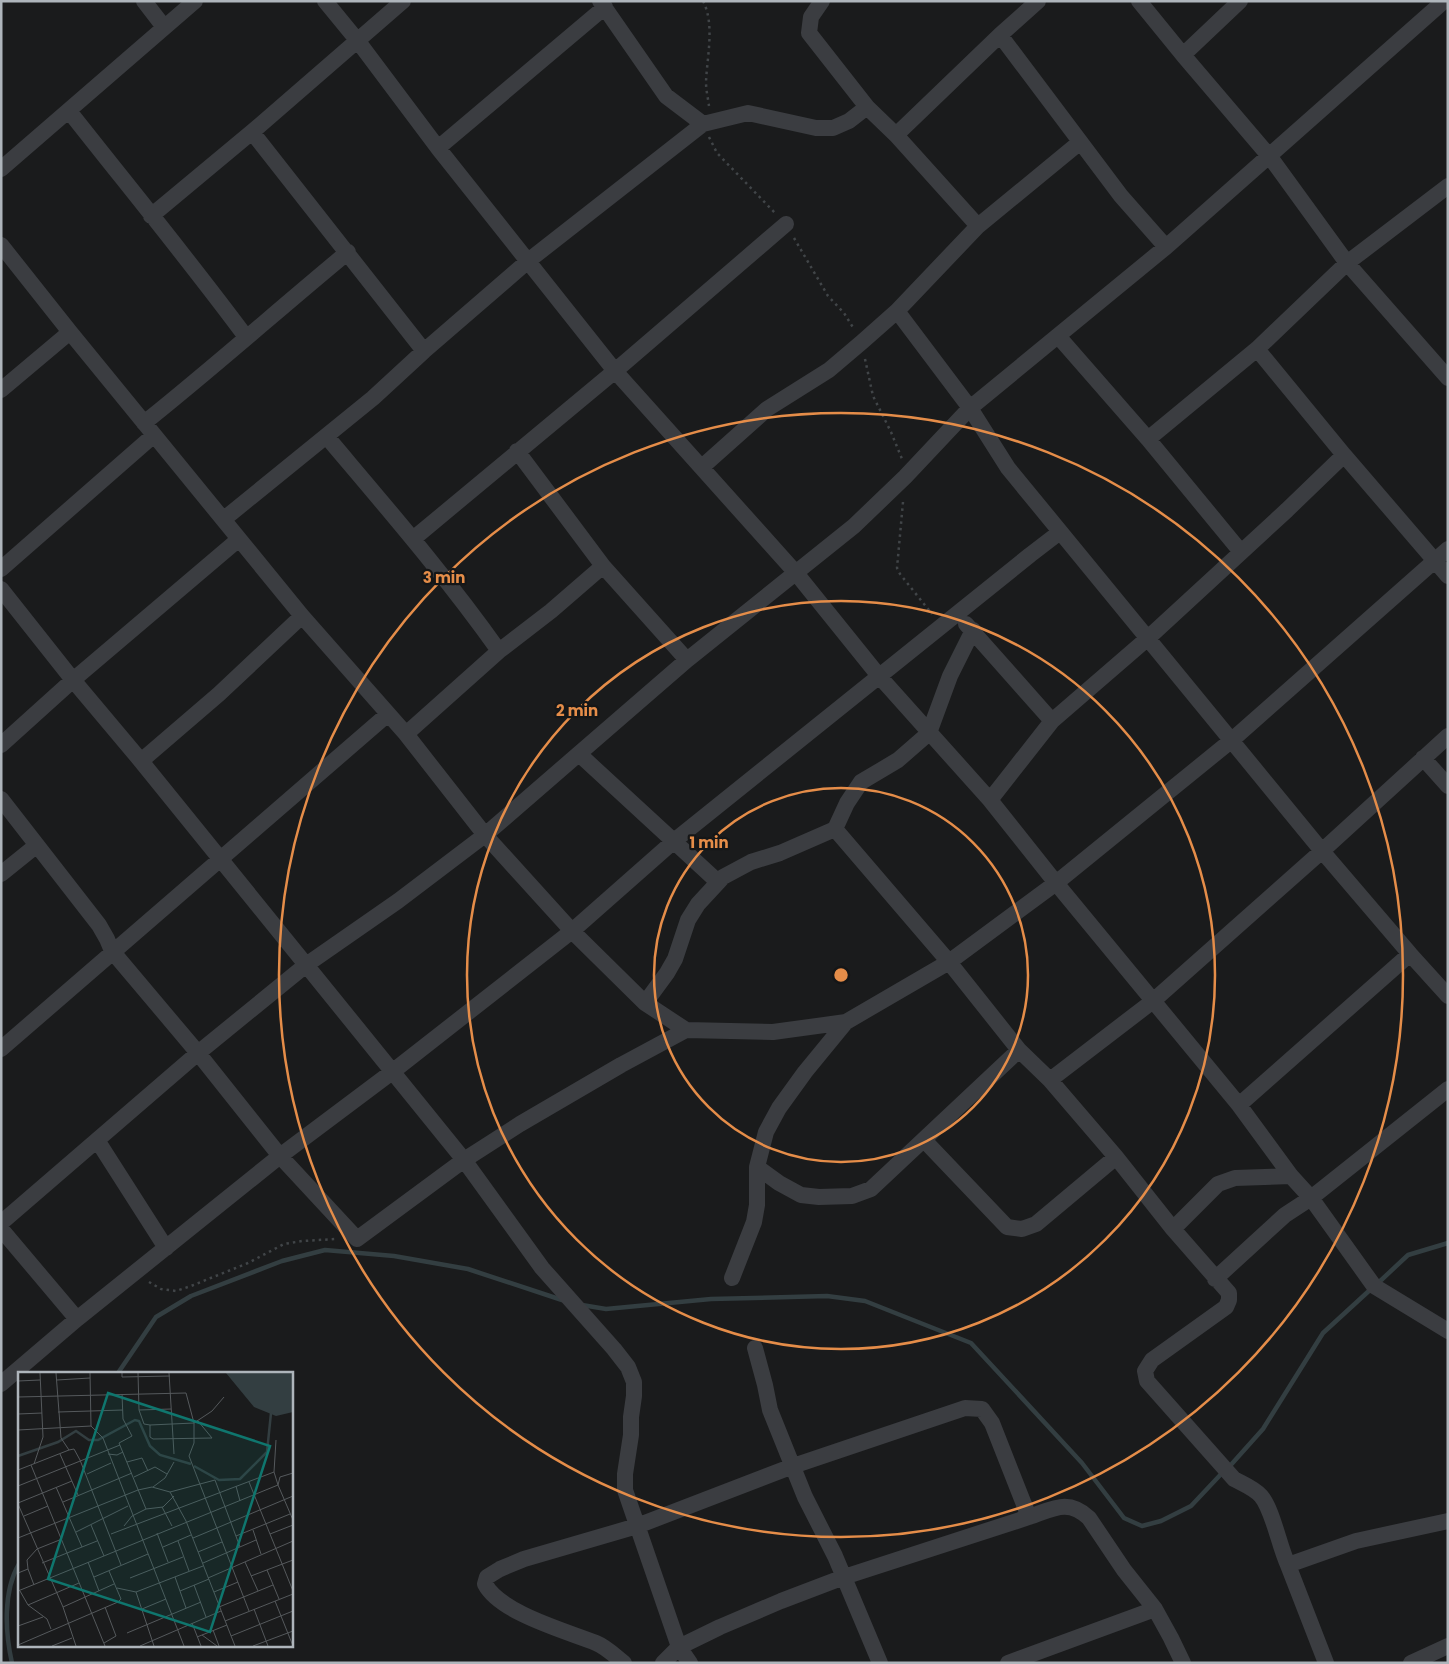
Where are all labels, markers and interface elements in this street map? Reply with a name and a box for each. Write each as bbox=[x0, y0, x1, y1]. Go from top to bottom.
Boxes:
text: 3 min bbox=[423, 567, 465, 588]
text: 2 min bbox=[556, 700, 598, 721]
text: 1 min bbox=[689, 832, 729, 853]
centre of rings bbox=[832, 966, 850, 984]
inset map bbox=[18, 1372, 292, 1646]

